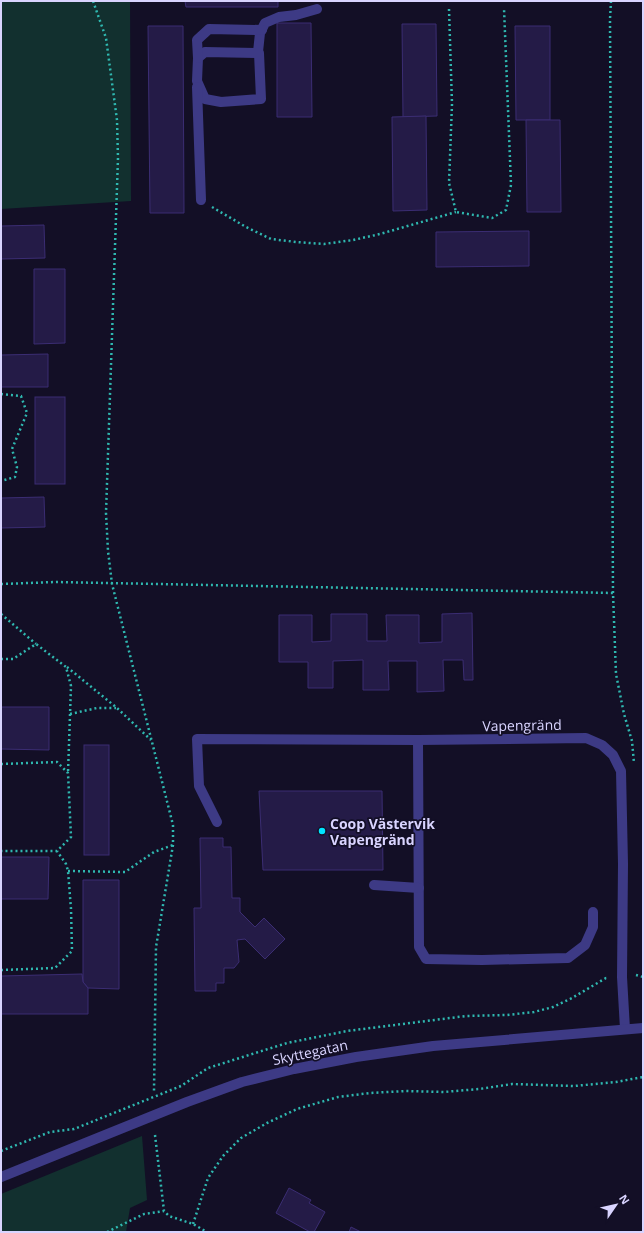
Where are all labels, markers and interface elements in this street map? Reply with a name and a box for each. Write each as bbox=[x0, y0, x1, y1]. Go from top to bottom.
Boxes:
street label: Vapengränd bbox=[482, 715, 562, 735]
place label: Coop Västervik Vapengränd bbox=[330, 814, 435, 849]
marker: Coop Västervik Vapengränd bbox=[317, 826, 327, 836]
street label: Skyttegatan bbox=[271, 1035, 349, 1069]
north arrow bbox=[596, 1185, 636, 1225]
text: N bbox=[616, 1191, 633, 1207]

